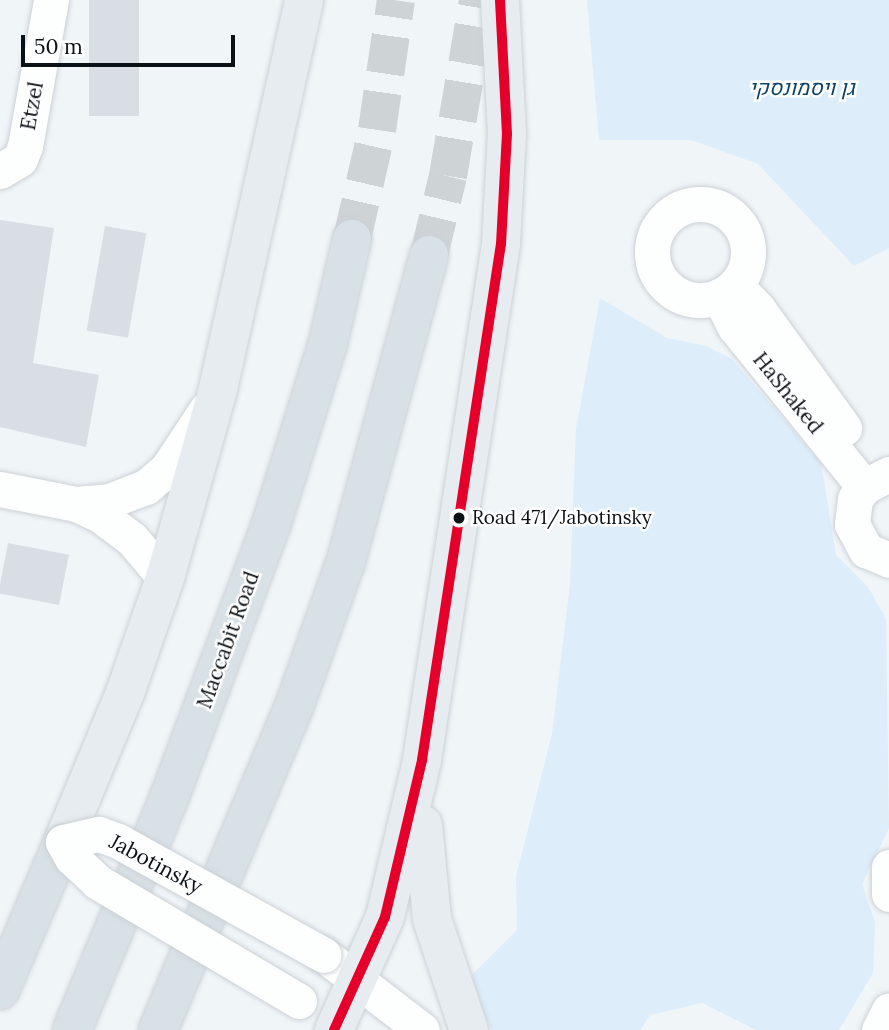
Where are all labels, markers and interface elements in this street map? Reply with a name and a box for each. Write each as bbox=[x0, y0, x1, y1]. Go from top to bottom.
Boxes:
scale bar bbox=[24, 21, 238, 65]
text: 50 m bbox=[34, 33, 83, 60]
park label: גן ויסמונסקי bbox=[749, 75, 855, 101]
street label: Etzel bbox=[15, 80, 49, 132]
street label: HaShaked bbox=[748, 347, 828, 439]
place label: Road 471/Jabotinsky bbox=[472, 507, 652, 529]
marker: Road 471/Jabotinsky bbox=[452, 511, 466, 525]
street label: Maccabit Road bbox=[192, 568, 264, 712]
street label: Jabotinsky bbox=[105, 829, 207, 899]

